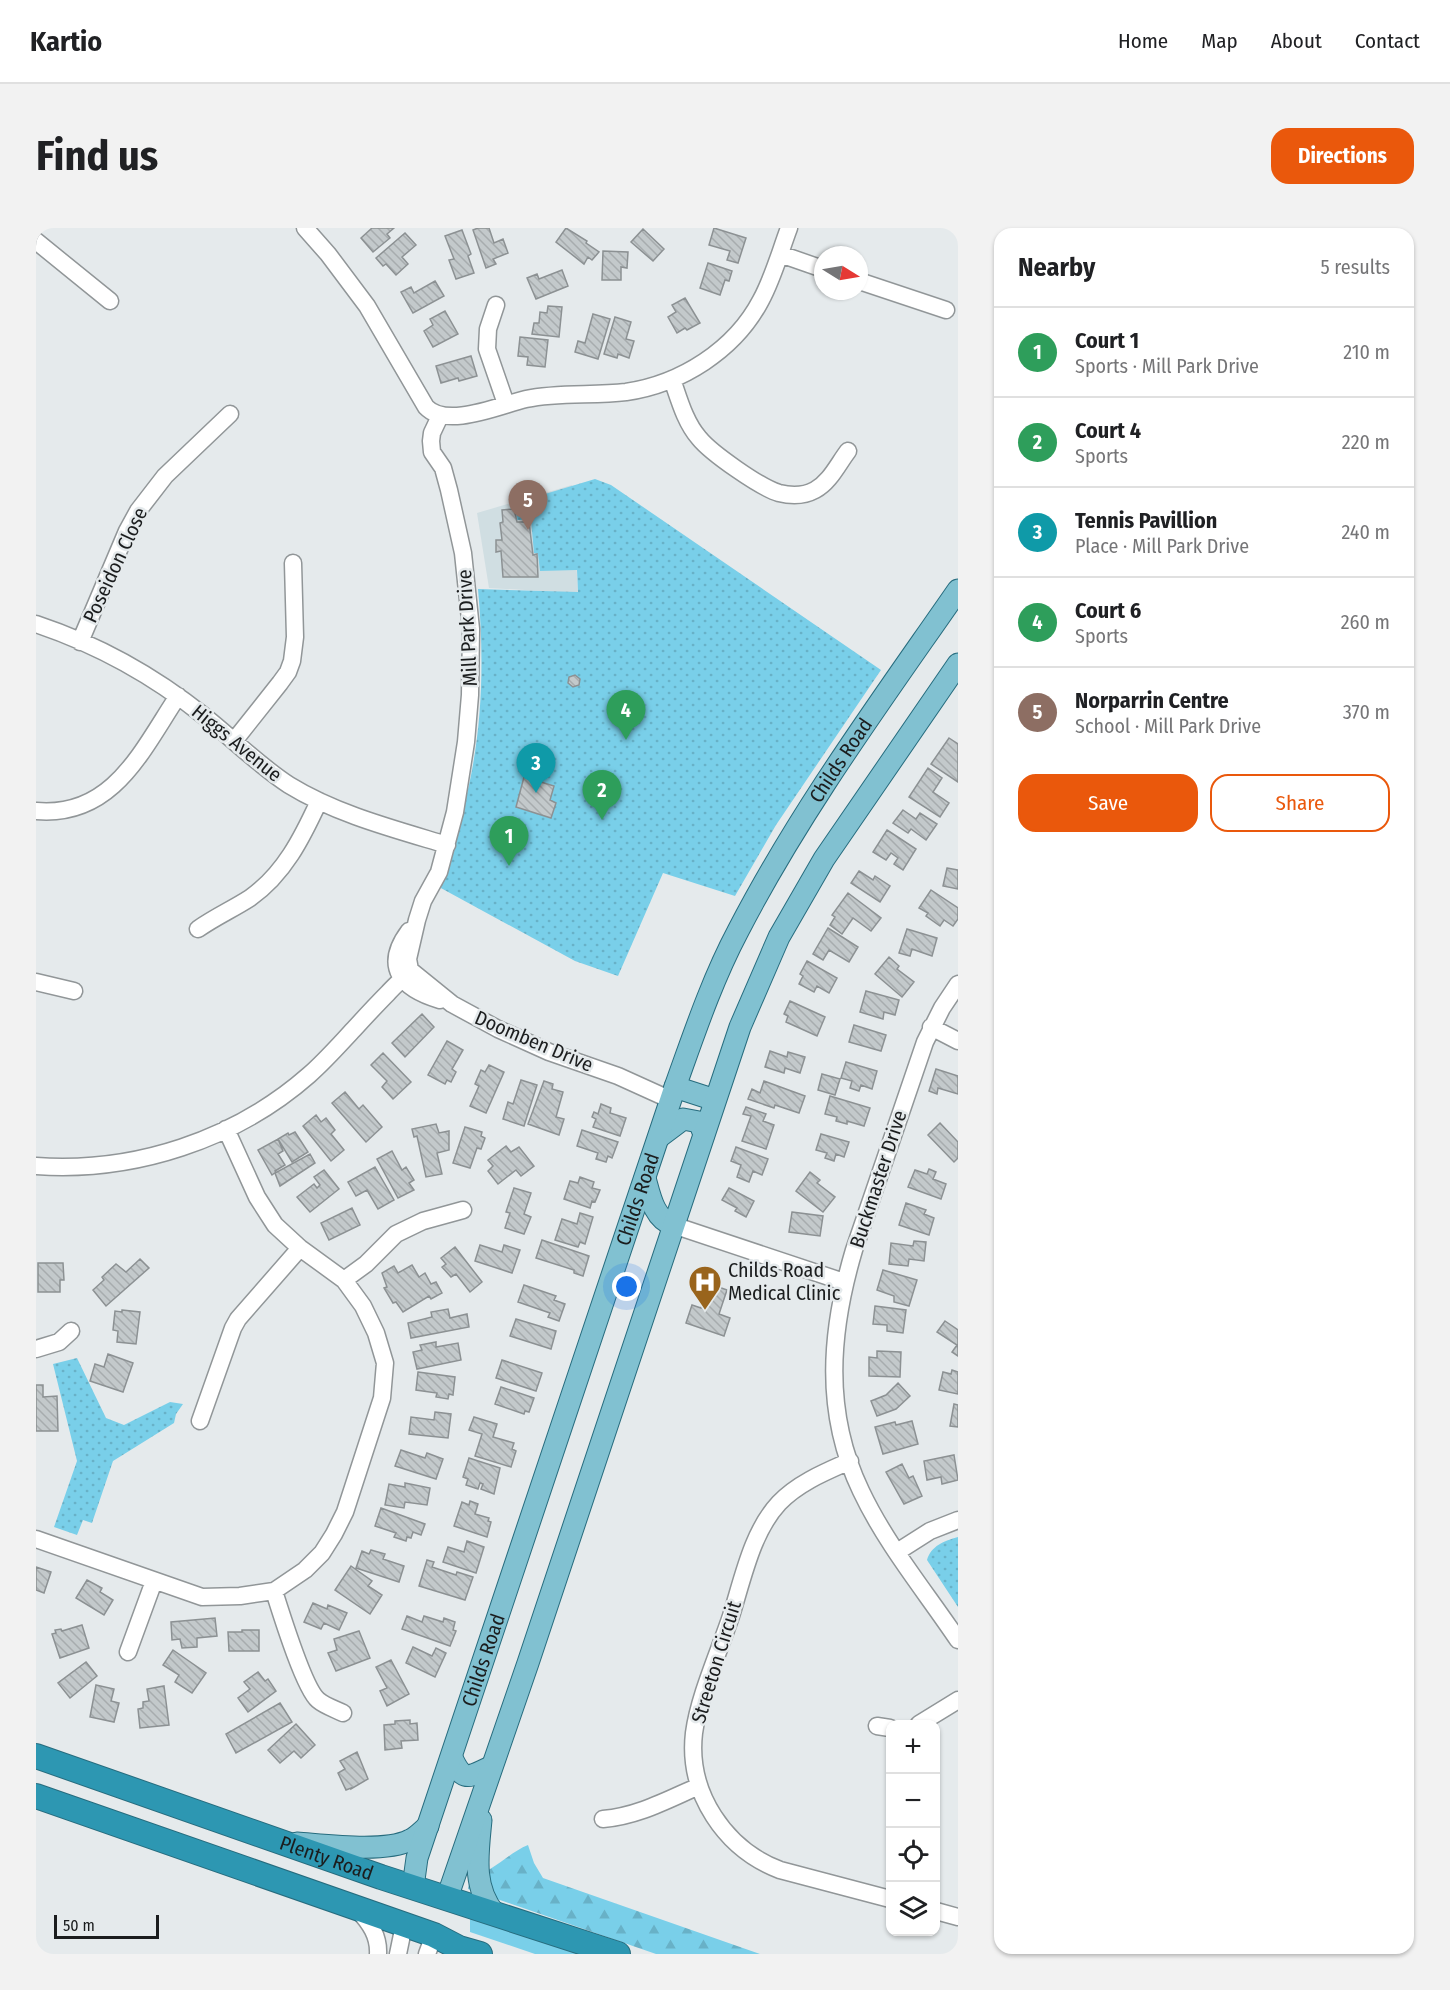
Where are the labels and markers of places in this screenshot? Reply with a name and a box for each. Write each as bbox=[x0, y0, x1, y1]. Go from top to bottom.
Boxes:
pin: 5 bbox=[508, 480, 548, 530]
pin: 4 bbox=[606, 690, 646, 740]
pin: 3 bbox=[516, 744, 556, 793]
pin: 2 bbox=[582, 770, 622, 820]
pin: 1 bbox=[490, 816, 528, 866]
place label: Childs Road Medical Clinic bbox=[728, 1258, 841, 1305]
hospital icon: Childs Road Medical Clinic bbox=[687, 1264, 723, 1311]

